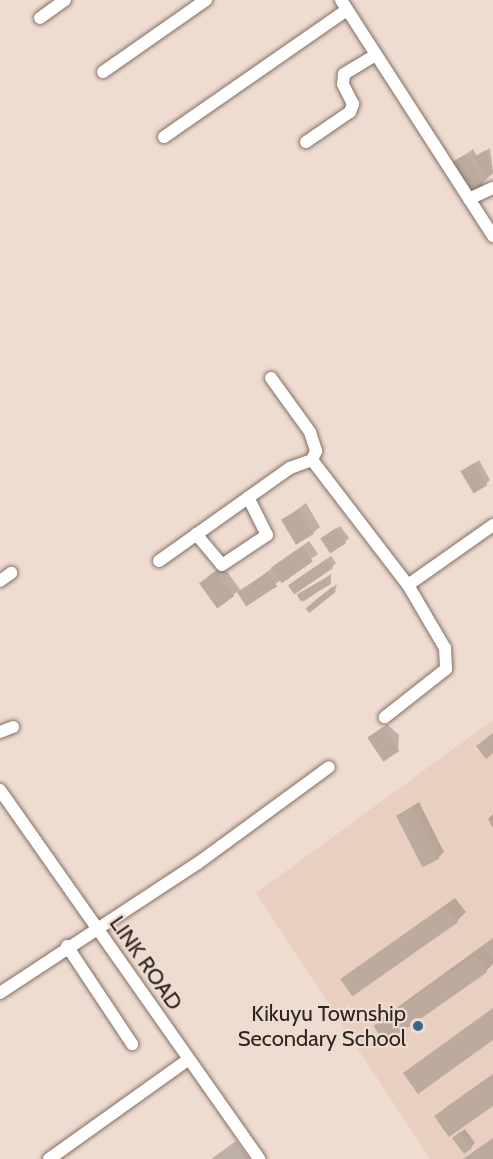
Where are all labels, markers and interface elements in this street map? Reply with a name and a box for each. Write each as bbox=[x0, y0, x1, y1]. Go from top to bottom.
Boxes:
street label: LINK ROAD bbox=[104, 911, 188, 1015]
place label: Kikuyu Township Secondary School bbox=[238, 1000, 406, 1052]
marker: Kikuyu Township Secondary School bbox=[411, 1019, 425, 1033]

